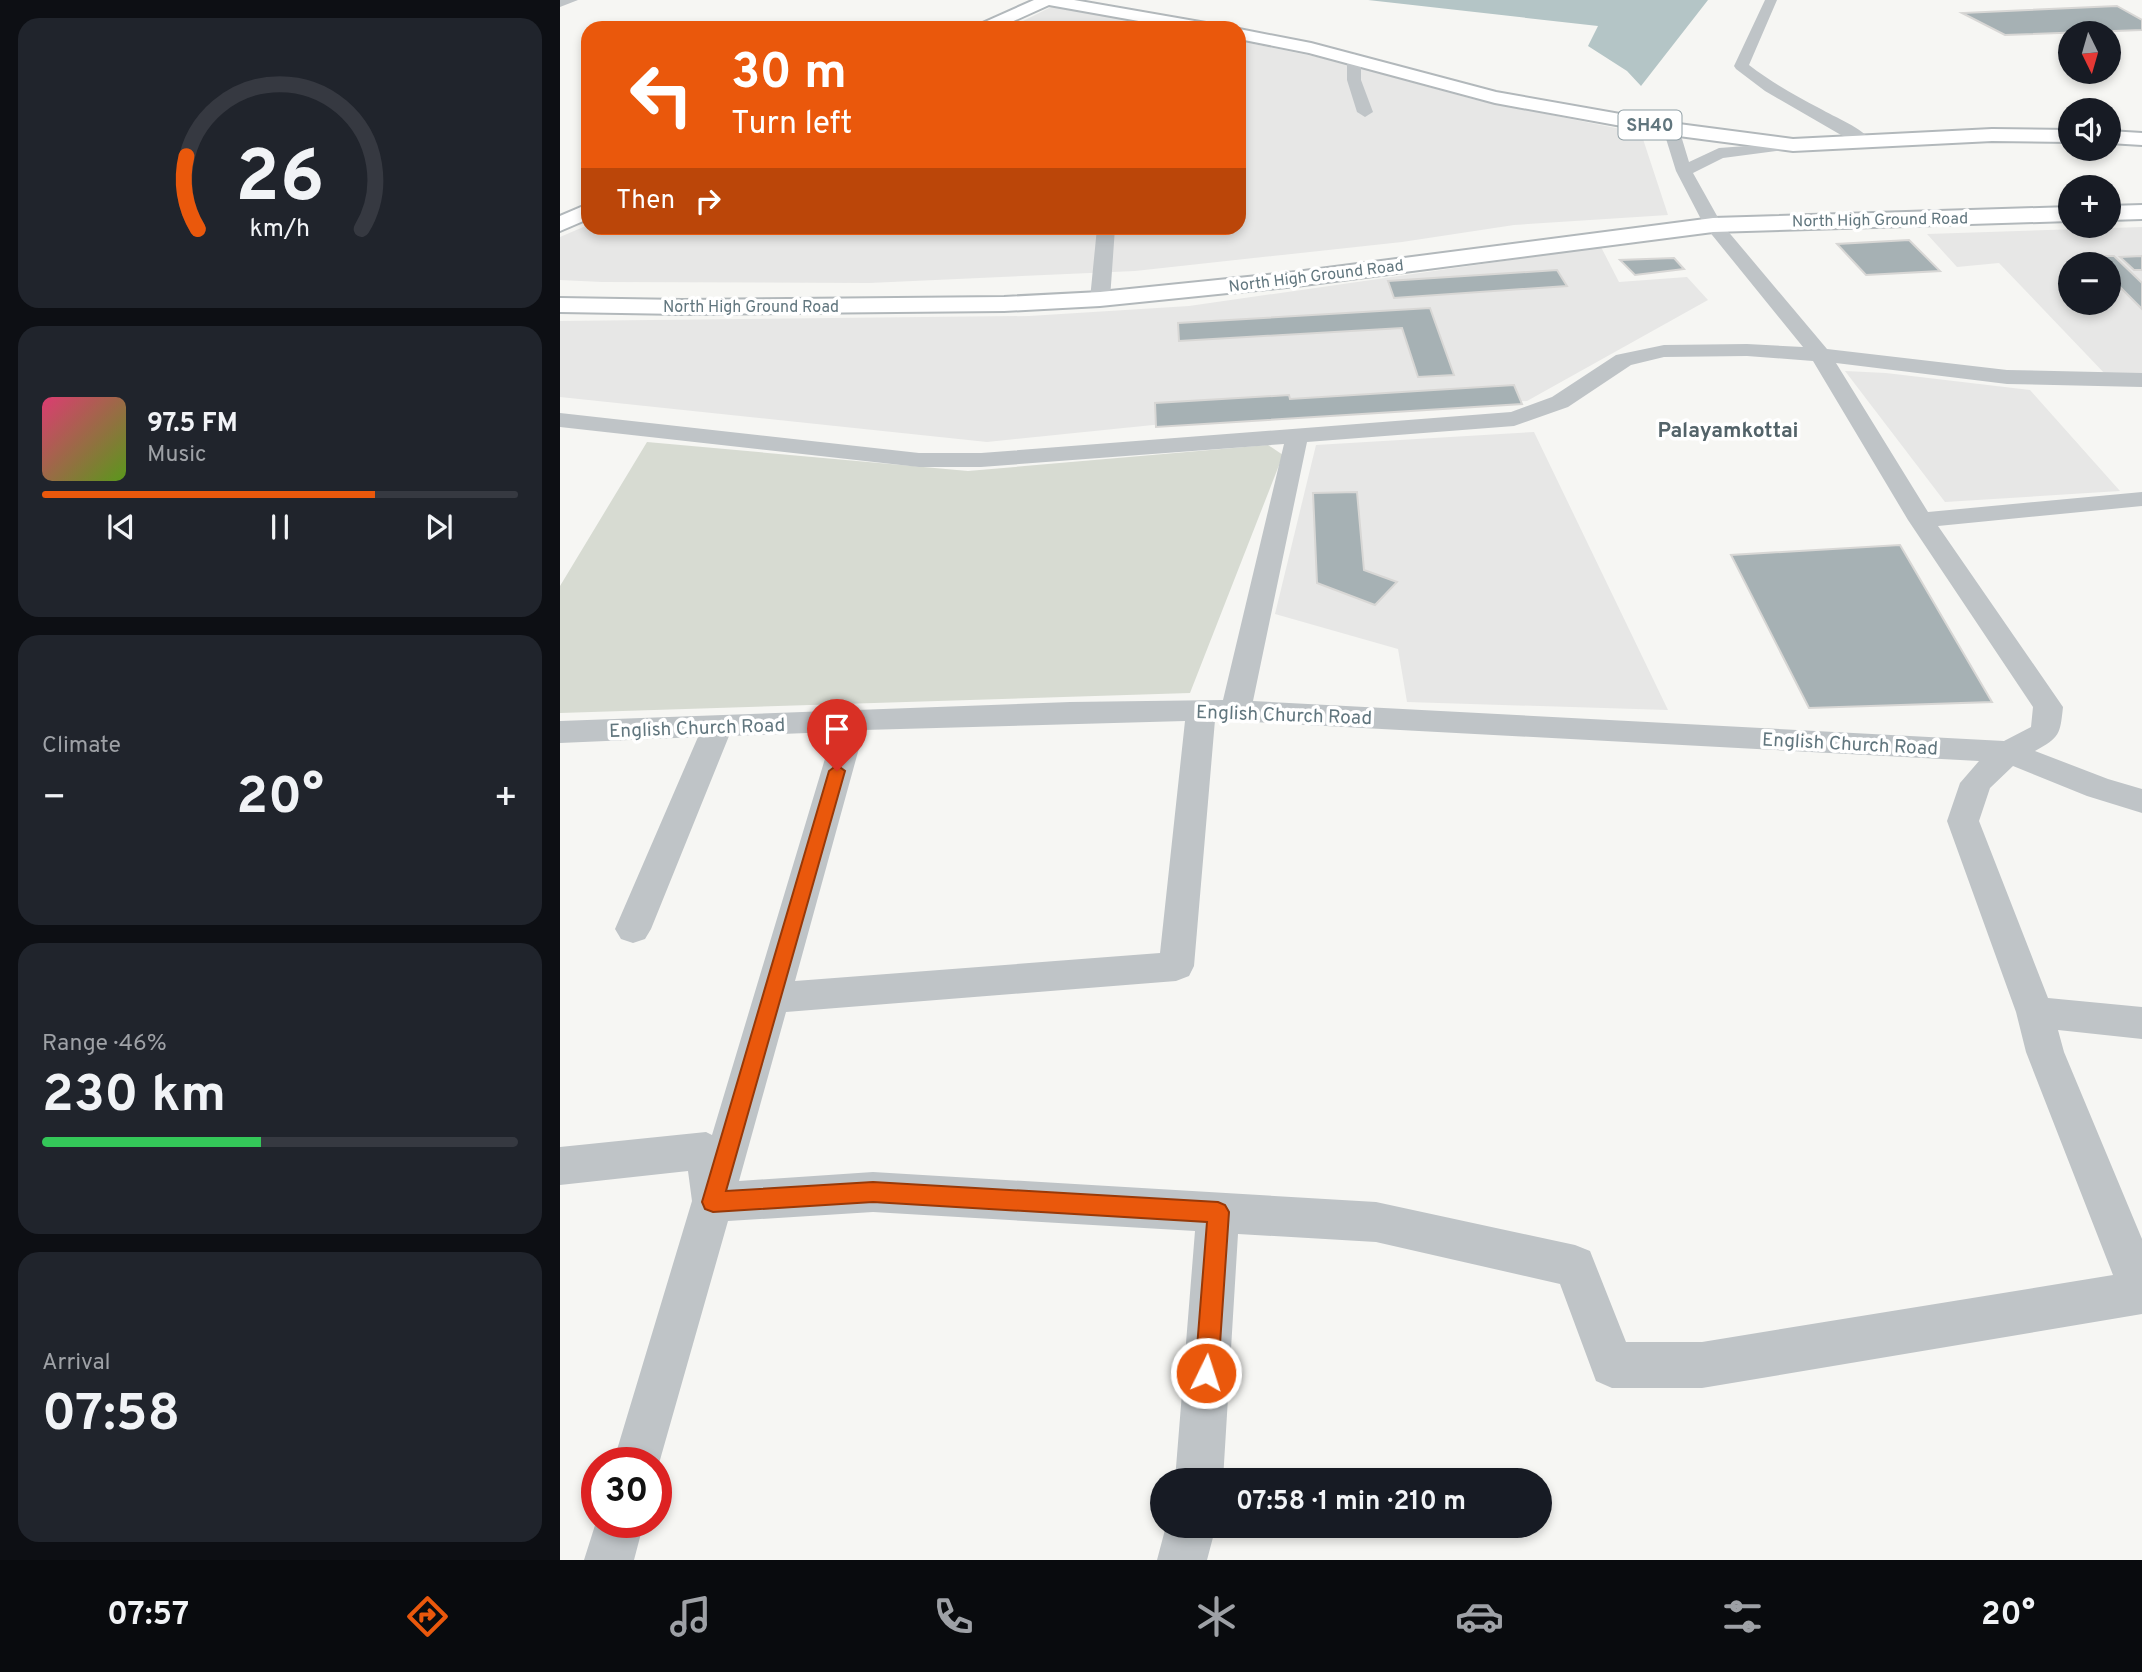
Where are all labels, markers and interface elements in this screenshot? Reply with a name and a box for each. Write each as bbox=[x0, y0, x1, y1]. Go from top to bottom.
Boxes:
north arrow bbox=[2058, 21, 2121, 84]
map controls bbox=[2058, 21, 2121, 315]
text: 30 m bbox=[731, 44, 847, 106]
icon: left bbox=[616, 49, 707, 140]
button: sound bbox=[2058, 98, 2121, 161]
text: Turn left bbox=[731, 105, 852, 145]
road number: SH40 bbox=[1618, 110, 1682, 140]
text: 26 bbox=[235, 136, 325, 228]
button: + bbox=[2058, 175, 2121, 238]
icon: right bbox=[689, 182, 727, 220]
text: Then bbox=[616, 185, 675, 218]
street label: North High Ground Road bbox=[1792, 209, 1968, 233]
text: km/h bbox=[250, 214, 310, 246]
button: − bbox=[2058, 252, 2121, 315]
street label: North High Ground Road bbox=[1228, 256, 1405, 298]
street label: North High Ground Road bbox=[663, 298, 839, 318]
text: 97.5 FM bbox=[147, 408, 238, 441]
district label: Palayamkottai bbox=[1657, 418, 1799, 445]
text: Music bbox=[147, 441, 207, 470]
icon: previous bbox=[102, 508, 140, 546]
icon: pause bbox=[261, 508, 299, 546]
icon: next bbox=[420, 508, 458, 546]
pin bbox=[807, 699, 867, 771]
street label: English Church Road bbox=[1195, 701, 1372, 731]
icon: arrive bbox=[818, 710, 856, 748]
street label: English Church Road bbox=[609, 714, 786, 744]
street label: English Church Road bbox=[1761, 728, 1939, 762]
text: Climate bbox=[42, 732, 121, 761]
text: 20° bbox=[236, 766, 324, 832]
text: − bbox=[42, 775, 67, 824]
text: + bbox=[493, 775, 518, 824]
text: Range · 46% bbox=[42, 1030, 167, 1059]
text: 230 km bbox=[42, 1064, 226, 1130]
position arrow bbox=[1169, 1336, 1243, 1410]
text: Arrival bbox=[42, 1349, 111, 1378]
text: 07:58 bbox=[42, 1383, 180, 1449]
speed limit sign: 30 bbox=[581, 1447, 672, 1538]
text: 07:58 · 1 min · 210 m bbox=[1236, 1486, 1466, 1519]
icon: directions bbox=[403, 1592, 452, 1641]
icon: music bbox=[666, 1592, 715, 1641]
icon: phone bbox=[929, 1592, 978, 1641]
icon: climate bbox=[1192, 1592, 1241, 1641]
icon: car bbox=[1455, 1592, 1504, 1641]
icon: filters bbox=[1718, 1592, 1767, 1641]
text: 07:57 bbox=[107, 1596, 189, 1636]
text: 20° bbox=[1981, 1596, 2035, 1636]

